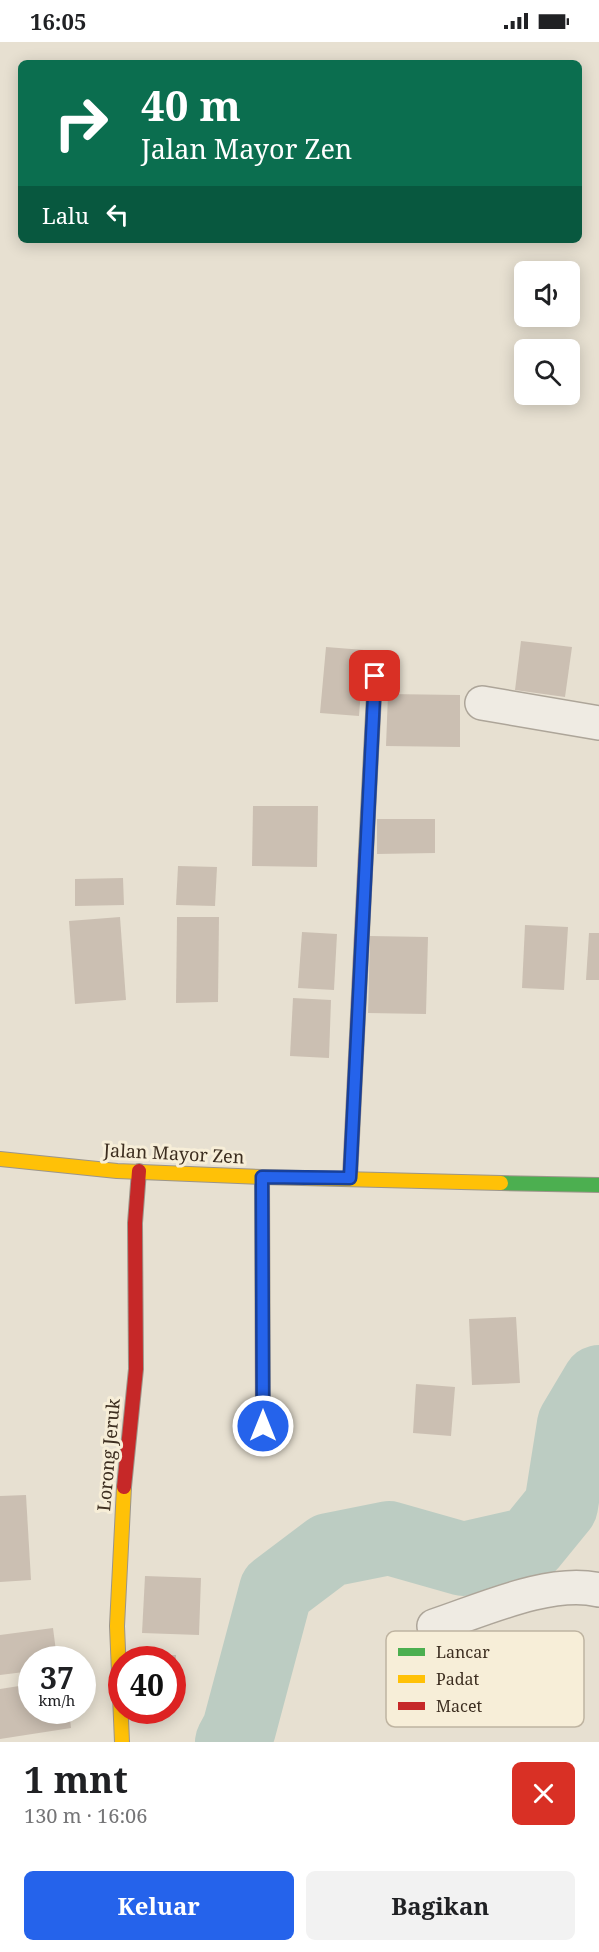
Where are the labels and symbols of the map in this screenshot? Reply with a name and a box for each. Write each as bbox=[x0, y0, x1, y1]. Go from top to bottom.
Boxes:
pin bbox=[349, 650, 400, 701]
street label: Jalan Mayor Zen bbox=[102, 1137, 245, 1169]
position arrow bbox=[231, 1394, 295, 1458]
street label: Lorong Jeruk bbox=[91, 1397, 125, 1512]
legend bbox=[386, 1631, 584, 1727]
text: Lancar bbox=[436, 1641, 490, 1663]
speed limit sign: 40 bbox=[108, 1646, 186, 1724]
text: Padat bbox=[436, 1668, 480, 1690]
text: Macet bbox=[436, 1695, 482, 1717]

